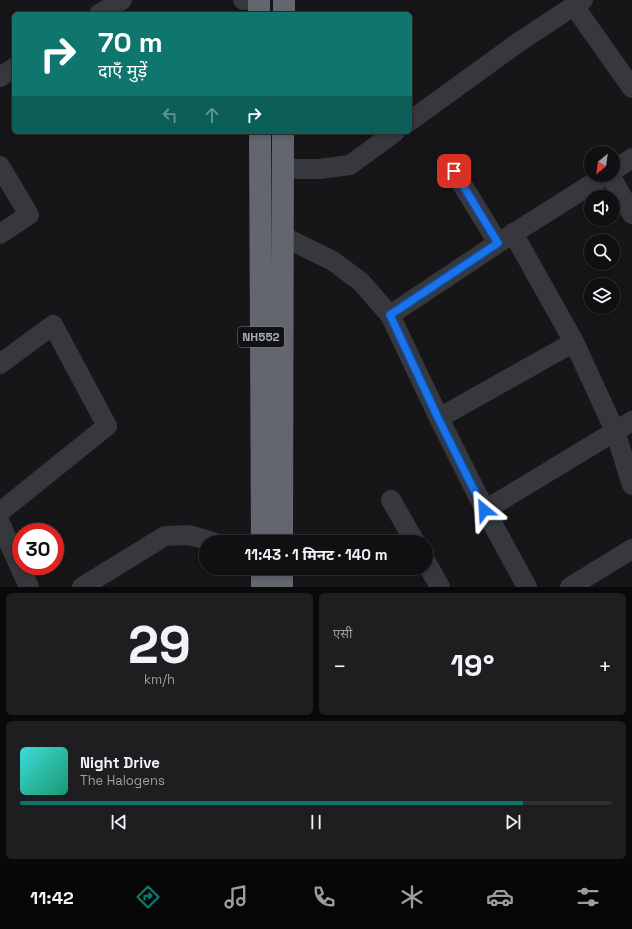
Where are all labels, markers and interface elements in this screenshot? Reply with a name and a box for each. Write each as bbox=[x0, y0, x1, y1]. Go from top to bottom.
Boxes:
text: 70 m bbox=[98, 24, 163, 60]
icon: right bbox=[32, 28, 84, 80]
text: दाएँ मुड़ें bbox=[98, 59, 147, 82]
icon: left bbox=[159, 104, 181, 126]
icon: ahead bbox=[201, 104, 223, 126]
icon: right bbox=[243, 104, 265, 126]
north arrow bbox=[584, 146, 620, 182]
map controls bbox=[584, 146, 620, 314]
pin bbox=[437, 154, 471, 188]
icon: arrive bbox=[443, 160, 465, 182]
button: sound bbox=[584, 190, 620, 226]
button: search bbox=[584, 234, 620, 270]
button: layers bbox=[584, 278, 620, 314]
road number: NH552 bbox=[238, 327, 284, 347]
position arrow bbox=[463, 489, 505, 531]
speed limit sign: 30 bbox=[12, 523, 64, 575]
text: 11:43 · 1 मिनट · 140 m bbox=[244, 545, 388, 564]
text: 29 bbox=[128, 612, 191, 678]
text: एसी bbox=[333, 625, 352, 642]
text: 19° bbox=[451, 646, 494, 685]
text: − bbox=[333, 652, 347, 680]
text: + bbox=[598, 652, 612, 680]
text: km/h bbox=[144, 671, 175, 688]
text: Night Drive bbox=[80, 753, 160, 772]
text: The Halogens bbox=[80, 772, 165, 789]
icon: previous bbox=[108, 811, 130, 833]
icon: pause bbox=[305, 811, 327, 833]
icon: next bbox=[502, 811, 524, 833]
icon: directions bbox=[134, 883, 162, 911]
icon: music bbox=[222, 883, 250, 911]
icon: phone bbox=[310, 883, 338, 911]
icon: climate bbox=[398, 883, 426, 911]
icon: car bbox=[486, 883, 514, 911]
icon: filters bbox=[574, 883, 602, 911]
text: 11:42 bbox=[30, 886, 74, 909]

